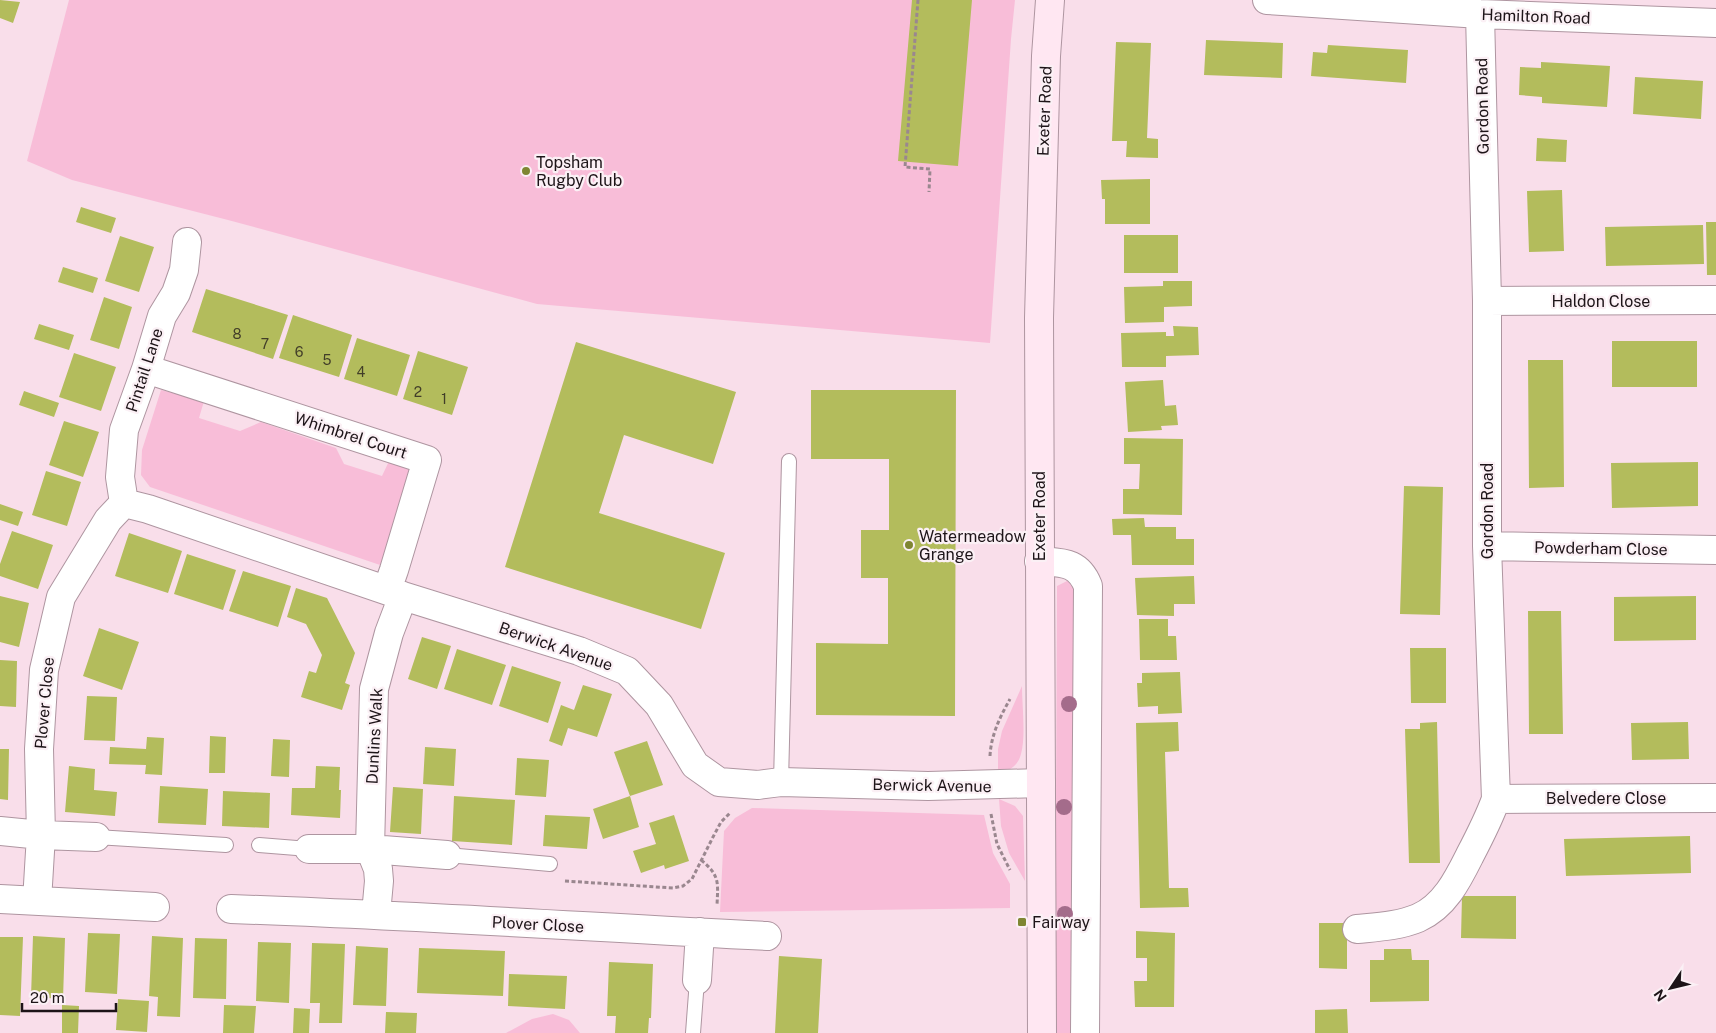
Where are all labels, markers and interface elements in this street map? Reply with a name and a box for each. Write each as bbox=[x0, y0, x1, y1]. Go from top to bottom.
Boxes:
street label: Hamilton Road bbox=[1481, 5, 1591, 28]
street label: Gordon Road bbox=[1472, 58, 1493, 154]
street label: Exeter Road bbox=[1033, 66, 1056, 156]
place label: Topsham Rugby Club bbox=[536, 153, 622, 190]
marker: Topsham Rugby Club bbox=[520, 165, 532, 177]
street label: Haldon Close bbox=[1552, 292, 1650, 311]
street label: Pintail Lane bbox=[122, 326, 167, 414]
house number: 8 bbox=[232, 326, 242, 342]
house number: 7 bbox=[261, 336, 269, 352]
house number: 6 bbox=[295, 344, 304, 360]
house number: 5 bbox=[323, 352, 332, 368]
house number: 4 bbox=[357, 364, 366, 380]
house number: 2 bbox=[414, 384, 422, 400]
house number: 1 bbox=[441, 391, 447, 407]
street label: Whimbrel Court bbox=[292, 408, 410, 463]
street label: Gordon Road bbox=[1478, 463, 1497, 559]
street label: Exeter Road bbox=[1030, 471, 1049, 561]
place label: Watermeadow Grange bbox=[919, 527, 1027, 564]
street label: Powderham Close bbox=[1534, 538, 1668, 559]
marker: Watermeadow Grange bbox=[903, 539, 915, 551]
street label: Berwick Avenue bbox=[496, 618, 615, 675]
street label: Plover Close bbox=[31, 656, 58, 750]
street label: Dunlins Walk bbox=[362, 687, 387, 785]
street label: Berwick Avenue bbox=[872, 775, 992, 796]
street label: Belvedere Close bbox=[1546, 789, 1666, 808]
street label: Plover Close bbox=[491, 913, 585, 936]
place label: Fairway bbox=[1032, 913, 1091, 932]
marker: Fairway bbox=[1016, 916, 1028, 928]
north arrow bbox=[1646, 963, 1696, 1013]
scale bar bbox=[22, 980, 116, 1012]
text: N bbox=[1651, 986, 1670, 1005]
text: 20 m bbox=[30, 989, 65, 1006]

